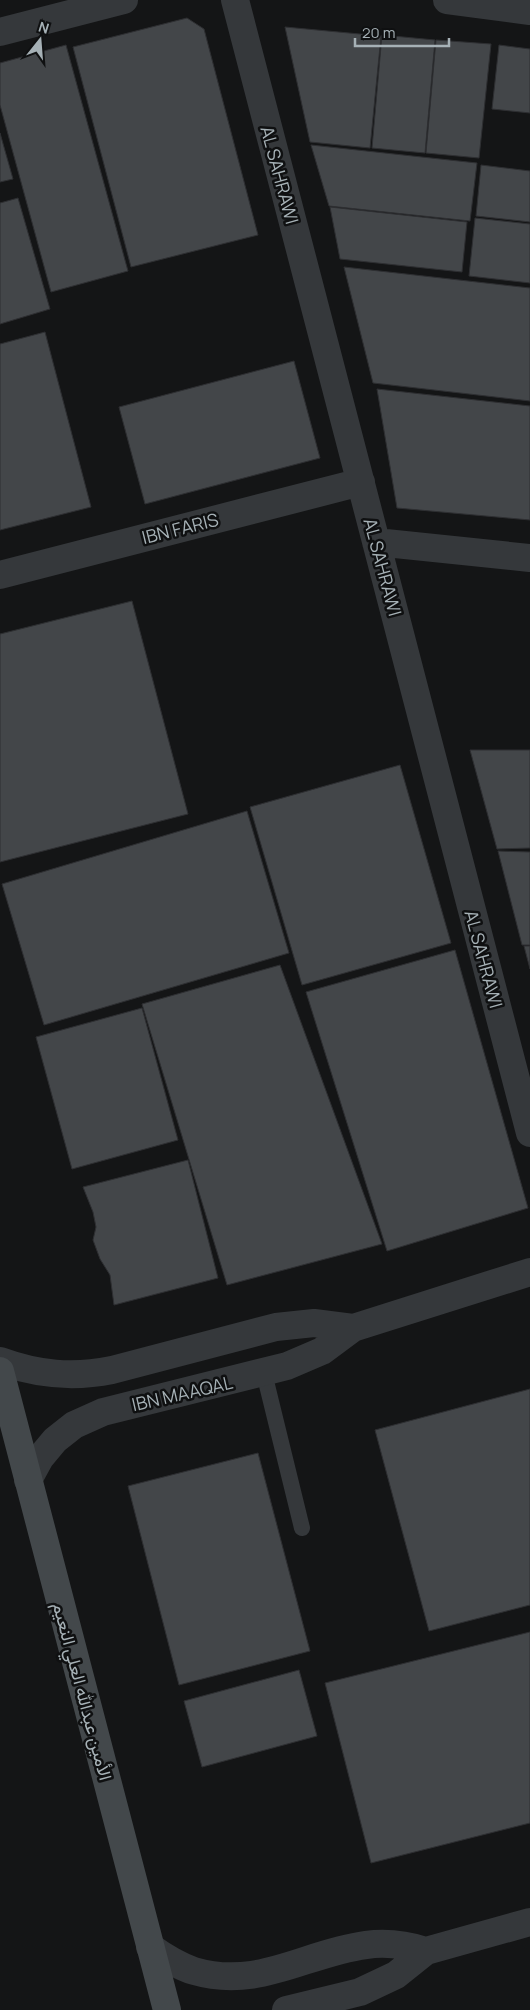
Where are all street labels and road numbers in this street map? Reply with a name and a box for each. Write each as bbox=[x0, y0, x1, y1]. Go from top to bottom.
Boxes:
street label: AL SAHRAWI bbox=[255, 123, 305, 227]
street label: IBN FARIS bbox=[139, 507, 221, 549]
street label: AL SAHRAWI bbox=[358, 515, 408, 619]
street label: AL SAHRAWI bbox=[459, 907, 509, 1011]
street label: IBN MAAQAL bbox=[129, 1370, 235, 1416]
street label: الأمين عبدالله العلي النعيم bbox=[44, 1599, 118, 1784]

